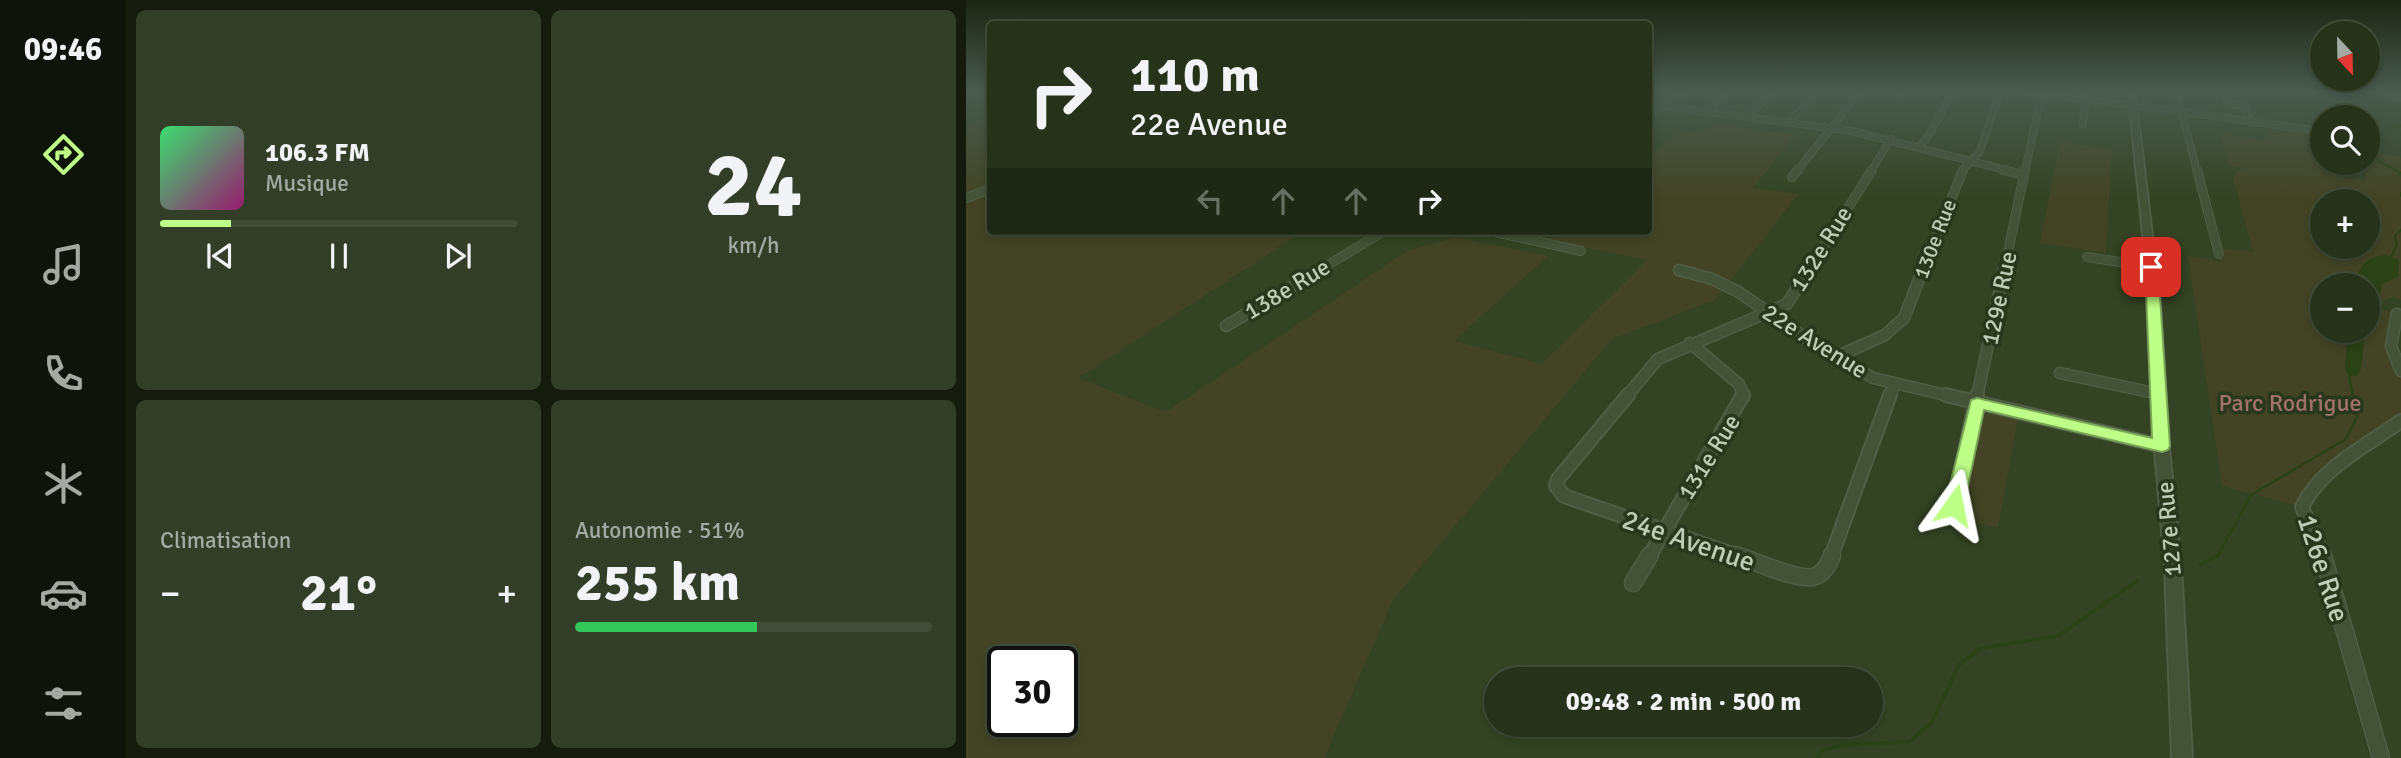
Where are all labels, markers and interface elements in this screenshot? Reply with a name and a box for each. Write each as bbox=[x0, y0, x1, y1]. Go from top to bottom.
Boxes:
north arrow bbox=[2310, 21, 2380, 91]
map controls bbox=[2310, 21, 2380, 343]
text: 09:46 bbox=[24, 30, 102, 69]
text: 110 m bbox=[1130, 45, 1260, 105]
icon: right bbox=[1015, 49, 1106, 140]
text: 22e Avenue bbox=[1130, 105, 1288, 144]
button: search bbox=[2310, 105, 2380, 175]
text: 24 bbox=[704, 129, 803, 242]
icon: directions bbox=[39, 130, 88, 179]
text: 106.3 FM bbox=[265, 137, 370, 169]
text: Musique bbox=[265, 169, 349, 198]
icon: left bbox=[1191, 182, 1229, 220]
icon: ahead bbox=[1264, 182, 1302, 220]
icon: ahead bbox=[1337, 182, 1375, 220]
icon: right bbox=[1410, 182, 1448, 220]
button: + bbox=[2310, 189, 2380, 259]
street label: 130e Rue bbox=[1908, 195, 1962, 283]
street label: 132e Rue bbox=[1783, 201, 1859, 297]
text: km/h bbox=[727, 231, 780, 260]
icon: previous bbox=[201, 237, 239, 275]
icon: pause bbox=[320, 237, 358, 275]
icon: next bbox=[439, 237, 477, 275]
pin bbox=[2121, 237, 2181, 297]
icon: music bbox=[39, 240, 88, 289]
street label: 129e Rue bbox=[1974, 248, 2024, 348]
icon: arrive bbox=[2132, 248, 2170, 286]
street label: 138e Rue bbox=[1238, 252, 1336, 326]
button: − bbox=[2310, 273, 2380, 343]
street label: 22e Avenue bbox=[1757, 297, 1873, 385]
icon: phone bbox=[39, 349, 88, 398]
park label: Parc Rodrigue bbox=[2218, 388, 2362, 418]
street label: 131e Rue bbox=[1671, 409, 1747, 505]
icon: climate bbox=[39, 459, 88, 508]
position arrow bbox=[1917, 468, 1991, 542]
street label: 127e Rue bbox=[2150, 480, 2188, 578]
street label: 24e Avenue bbox=[1618, 502, 1759, 579]
street label: 126e Rue bbox=[2290, 510, 2356, 626]
text: Autonomie · 51% bbox=[575, 516, 745, 545]
text: Climatisation bbox=[160, 526, 291, 555]
text: 255 km bbox=[575, 551, 740, 615]
text: 21° bbox=[300, 561, 377, 625]
icon: car bbox=[39, 569, 88, 618]
text: − bbox=[160, 570, 181, 617]
text: + bbox=[496, 570, 517, 617]
speed limit sign: 30 bbox=[987, 646, 1078, 737]
icon: filters bbox=[39, 679, 88, 728]
text: 09:48 · 2 min · 500 m bbox=[1566, 686, 1801, 718]

